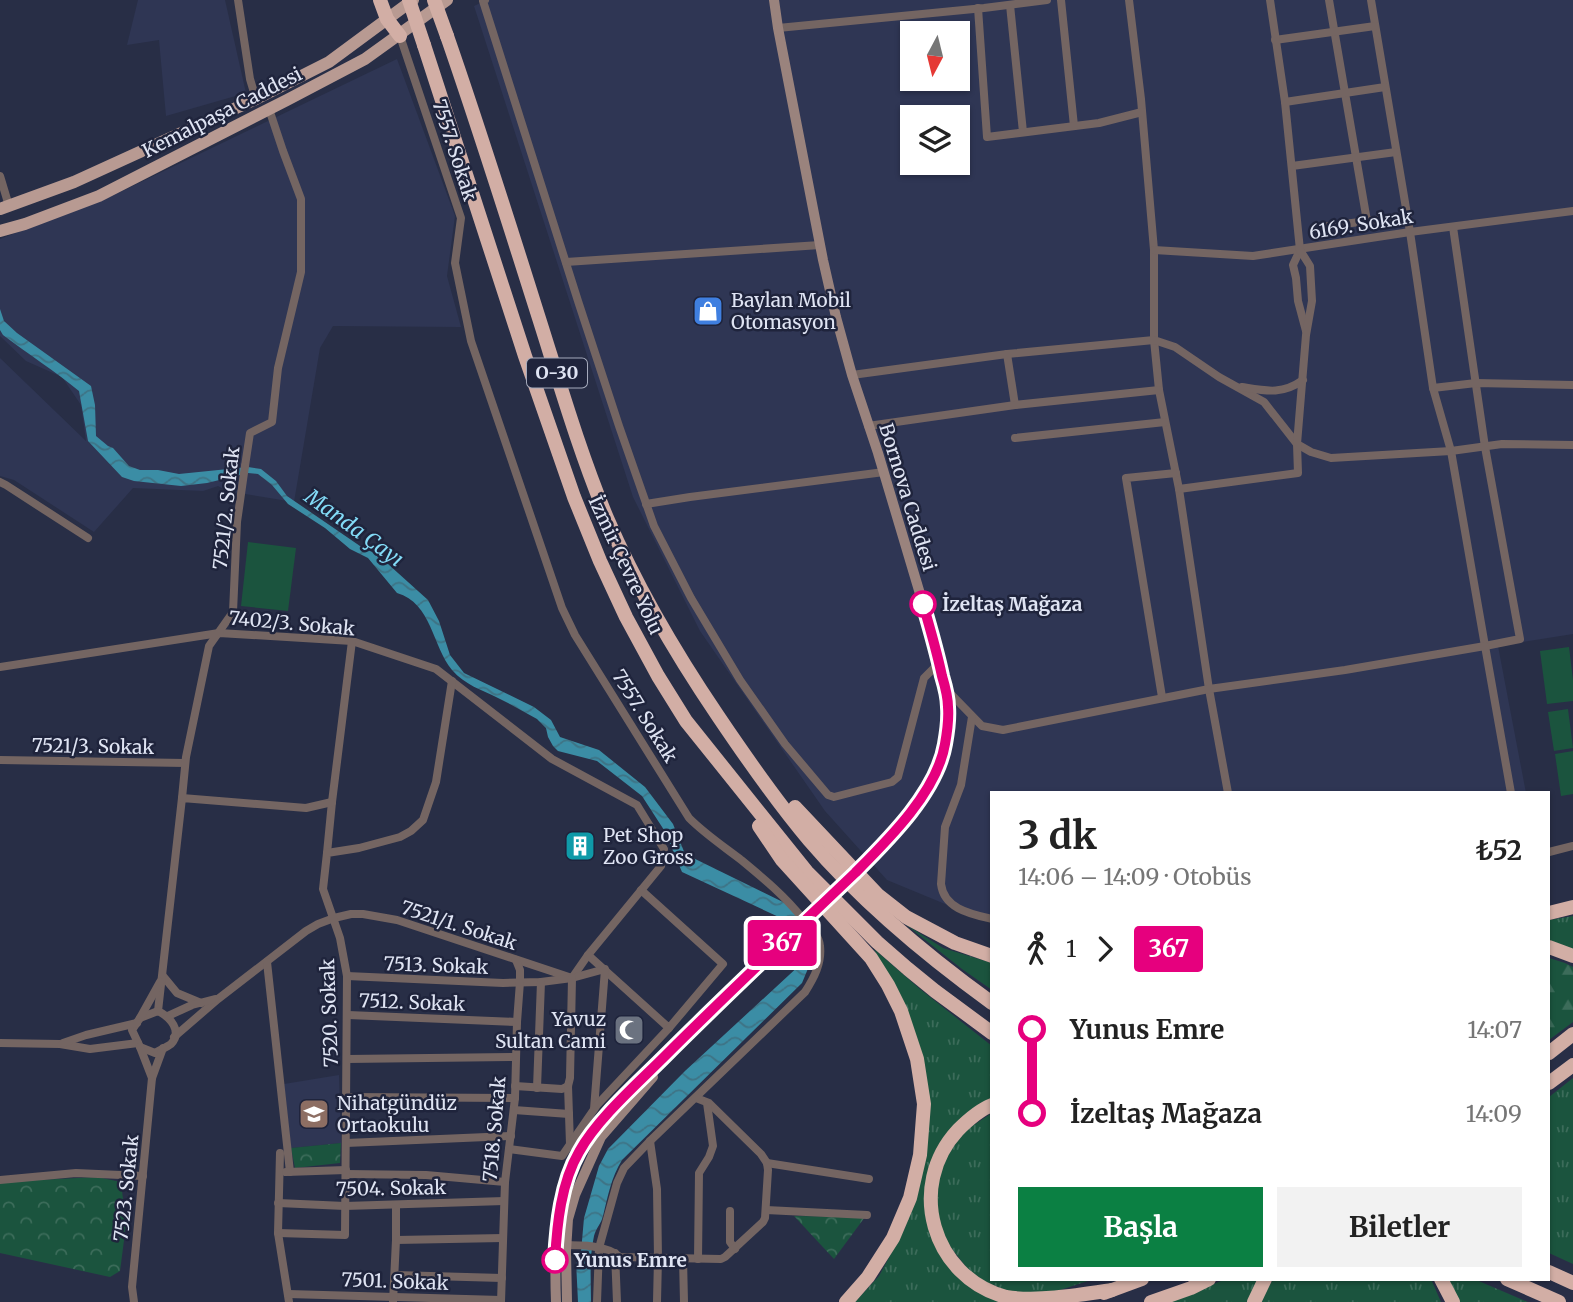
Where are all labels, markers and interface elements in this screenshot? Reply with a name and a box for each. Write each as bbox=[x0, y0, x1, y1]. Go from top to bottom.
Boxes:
north arrow bbox=[900, 21, 970, 91]
map controls bbox=[900, 21, 970, 175]
street label: Kemalpaşa Caddesi bbox=[138, 61, 306, 163]
street label: 7557. Sokak bbox=[427, 96, 483, 204]
button: layers bbox=[900, 105, 970, 175]
street label: 6169. Sokak bbox=[1307, 204, 1415, 244]
place label: Baylan Mobil Otomasyon bbox=[731, 288, 851, 334]
shop icon: Baylan Mobil Otomasyon bbox=[691, 294, 725, 328]
road number: O-30 bbox=[527, 358, 587, 388]
street label: Bornova Caddesi bbox=[874, 420, 942, 574]
street label: 7521/2. Sokak bbox=[208, 445, 244, 571]
water label: Manda Çayı bbox=[299, 482, 409, 573]
street label: İzmir Çevre Yolu bbox=[583, 492, 669, 638]
marker: İzeltaş Mağaza bbox=[910, 591, 936, 617]
place label: İzeltaş Mağaza bbox=[942, 592, 1083, 616]
street label: 7402/3. Sokak bbox=[228, 606, 356, 640]
street label: 7557. Sokak bbox=[607, 665, 683, 767]
street label: 7521/3. Sokak bbox=[32, 733, 154, 759]
text: 3 dk bbox=[1018, 812, 1097, 859]
place label: Pet Shop Zoo Gross bbox=[603, 823, 694, 869]
building icon: Pet Shop Zoo Gross bbox=[563, 829, 597, 863]
text: ₺52 bbox=[1476, 834, 1522, 867]
text: 14:06 – 14:09 · Otobüs bbox=[1018, 862, 1251, 891]
street label: 7521/1. Sokak bbox=[398, 895, 520, 955]
line badge: 367 bbox=[742, 920, 822, 966]
text: 367 bbox=[762, 927, 802, 958]
icon: walk bbox=[1018, 930, 1056, 968]
icon: forward bbox=[1086, 930, 1124, 968]
text: 367 bbox=[1148, 933, 1189, 964]
text: 1 bbox=[1066, 934, 1076, 963]
street label: 7513. Sokak bbox=[383, 951, 489, 979]
street label: 7520. Sokak bbox=[315, 958, 343, 1068]
street label: 7512. Sokak bbox=[359, 988, 465, 1016]
place label: Yavuz Sultan Cami bbox=[495, 1007, 606, 1053]
mosque icon: Yavuz Sultan Cami bbox=[612, 1013, 646, 1047]
text: Yunus Emre bbox=[1070, 1013, 1224, 1046]
text: 14:07 bbox=[1467, 1015, 1522, 1044]
street label: 7518. Sokak bbox=[477, 1075, 511, 1183]
place label: Nihatgündüz Ortaokulu bbox=[337, 1091, 457, 1137]
school or university icon: Nihatgündüz Ortaokulu bbox=[297, 1097, 331, 1131]
text: İzeltaş Mağaza bbox=[1070, 1097, 1262, 1130]
text: 14:09 bbox=[1466, 1099, 1522, 1128]
street label: 7523. Sokak bbox=[108, 1133, 144, 1243]
street label: 7504. Sokak bbox=[336, 1175, 446, 1201]
button: Başla bbox=[1018, 1187, 1263, 1267]
button: Biletler bbox=[1277, 1187, 1522, 1267]
marker: Yunus Emre bbox=[542, 1247, 568, 1273]
place label: Yunus Emre bbox=[573, 1248, 687, 1272]
street label: 7501. Sokak bbox=[341, 1267, 449, 1295]

